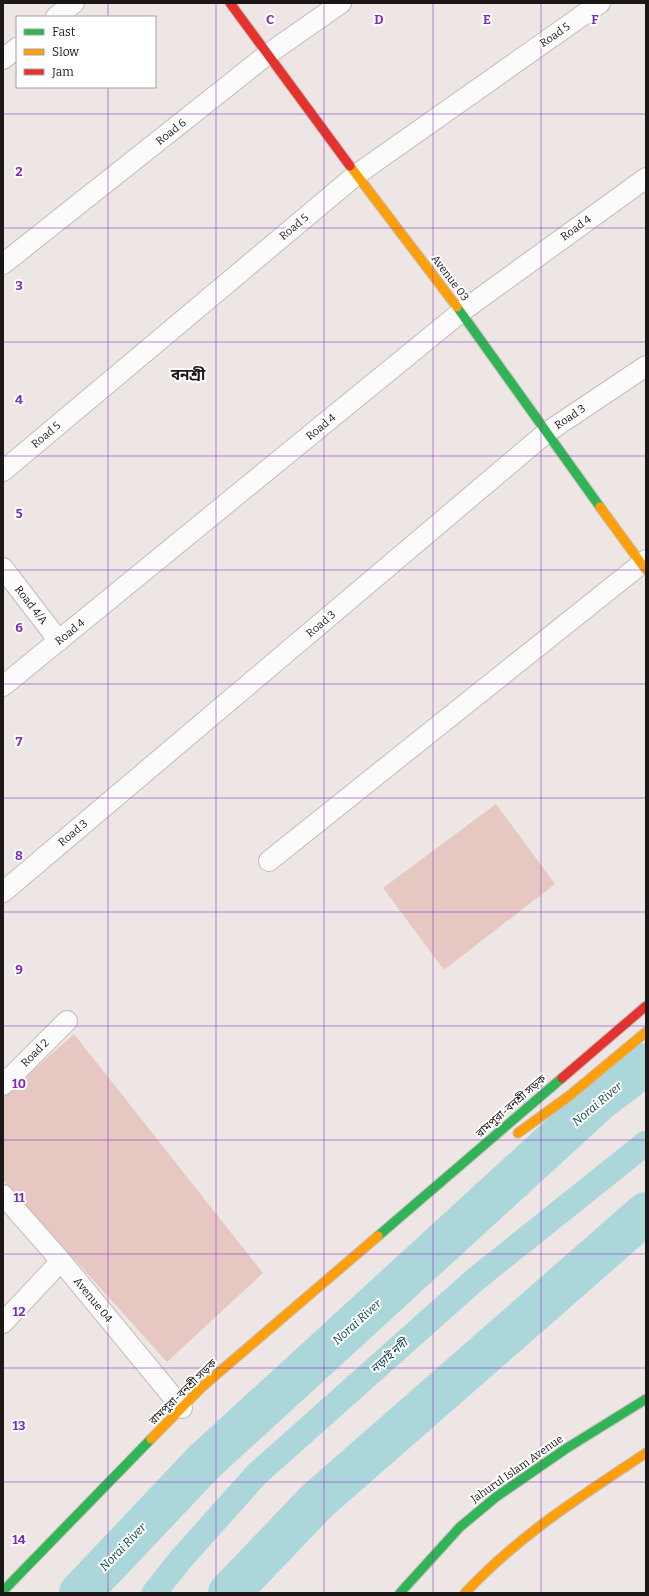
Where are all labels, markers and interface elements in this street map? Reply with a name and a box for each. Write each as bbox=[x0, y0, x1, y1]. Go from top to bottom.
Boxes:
text: C bbox=[266, 12, 274, 27]
text: D bbox=[374, 12, 384, 27]
text: E bbox=[483, 12, 491, 27]
text: F bbox=[591, 12, 599, 27]
legend bbox=[16, 16, 156, 88]
street label: Road 5 bbox=[537, 20, 573, 50]
text: Fast bbox=[52, 25, 76, 39]
text: Slow bbox=[52, 45, 79, 59]
text: Jam bbox=[51, 65, 74, 79]
street label: Road 6 bbox=[153, 116, 189, 148]
text: 2 bbox=[15, 164, 23, 179]
street label: Road 5 bbox=[277, 211, 311, 243]
street label: Road 4 bbox=[558, 212, 594, 243]
street label: Avenue 03 bbox=[428, 252, 472, 304]
text: 3 bbox=[15, 278, 23, 293]
district label: বনশ্রী bbox=[170, 366, 206, 384]
text: 4 bbox=[15, 392, 23, 407]
street label: Road 3 bbox=[552, 402, 588, 432]
street label: Road 4 bbox=[304, 411, 339, 443]
street label: Road 5 bbox=[29, 419, 63, 451]
text: 5 bbox=[15, 506, 23, 521]
street label: Road 4/A bbox=[12, 583, 50, 627]
street label: Road 3 bbox=[304, 608, 338, 640]
street label: Road 4 bbox=[53, 616, 88, 648]
text: 6 bbox=[15, 620, 23, 635]
text: 7 bbox=[16, 734, 23, 749]
street label: Road 3 bbox=[56, 817, 90, 849]
text: 8 bbox=[15, 848, 23, 863]
text: 9 bbox=[15, 962, 23, 977]
street label: Road 2 bbox=[18, 1036, 52, 1070]
street label: রামপুরা-বনশ্রী সড়ক bbox=[473, 1072, 549, 1141]
text: 10 bbox=[12, 1076, 26, 1091]
water label: Norai River bbox=[569, 1078, 626, 1129]
text: 11 bbox=[13, 1190, 25, 1205]
street label: Avenue 04 bbox=[71, 1275, 116, 1326]
water label: Norai River bbox=[330, 1296, 385, 1347]
text: 12 bbox=[13, 1304, 25, 1319]
water label: নড়াই নদী bbox=[368, 1334, 412, 1376]
street label: রামপুরা-বনশ্রী সড়ক bbox=[146, 1357, 219, 1428]
text: 13 bbox=[12, 1418, 26, 1433]
street label: Jahurul Islam Avenue bbox=[468, 1432, 566, 1506]
water label: Norai River bbox=[97, 1520, 150, 1574]
text: 14 bbox=[12, 1532, 26, 1547]

